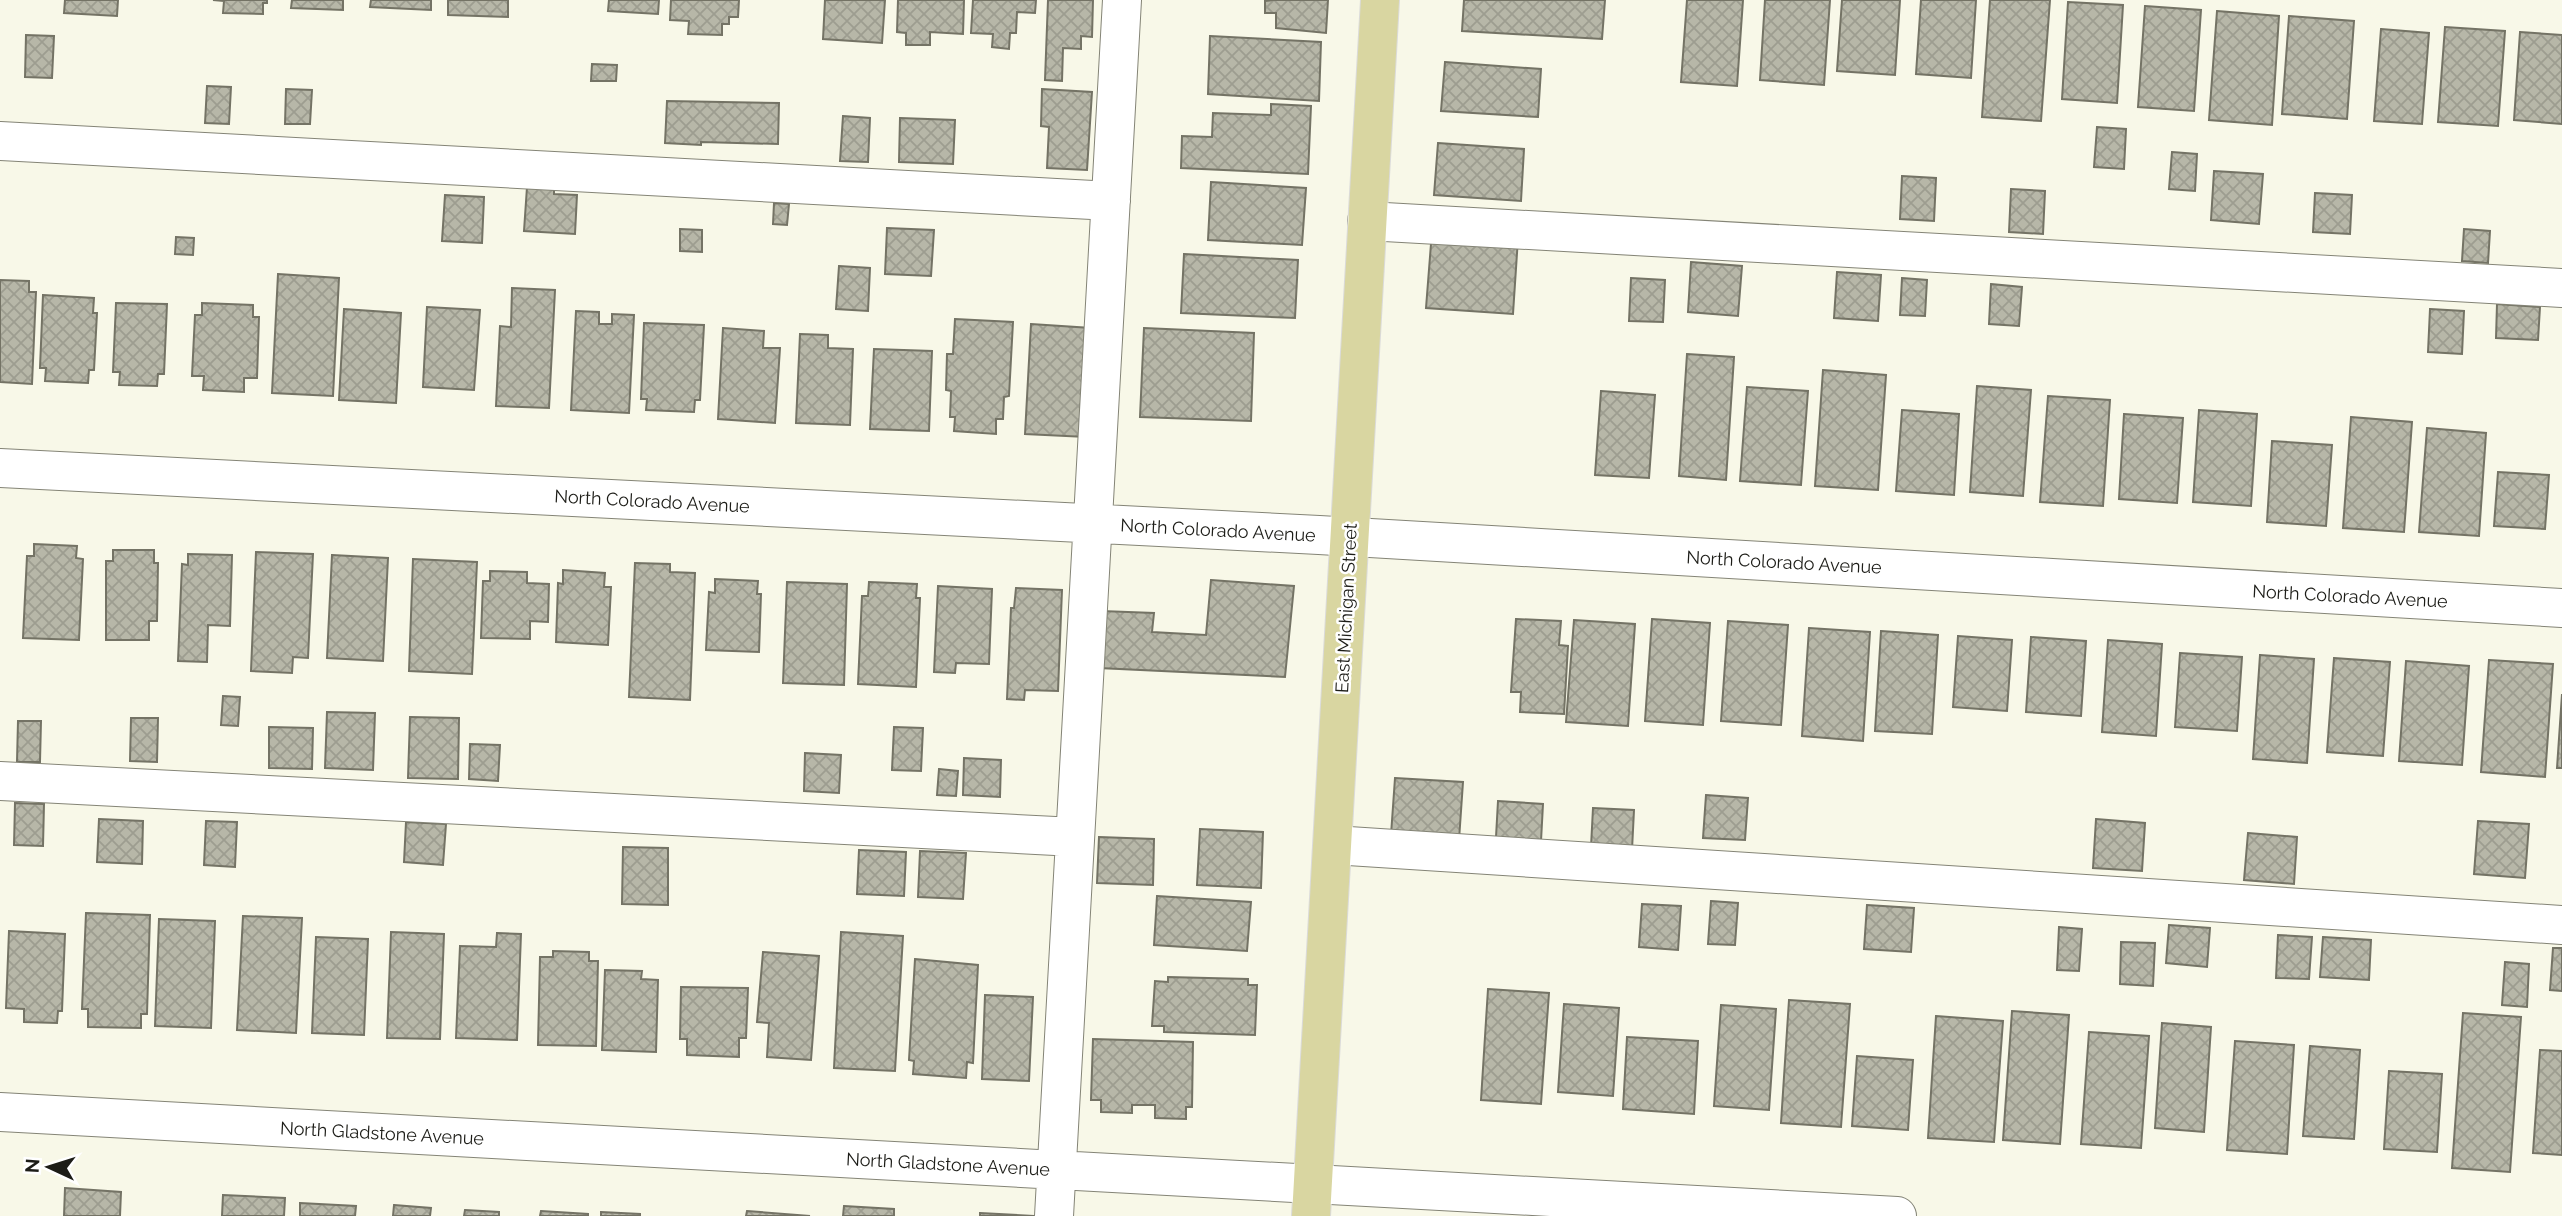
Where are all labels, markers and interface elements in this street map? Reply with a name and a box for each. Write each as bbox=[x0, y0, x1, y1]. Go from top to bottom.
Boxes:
street label: North Colorado Avenue bbox=[554, 485, 751, 517]
street label: North Colorado Avenue bbox=[1120, 514, 1317, 546]
street label: East Michigan Street bbox=[1331, 523, 1361, 693]
street label: North Colorado Avenue bbox=[1686, 546, 1883, 578]
street label: North Colorado Avenue bbox=[2252, 580, 2449, 612]
street label: North Gladstone Avenue bbox=[279, 1117, 485, 1149]
north arrow bbox=[14, 1132, 84, 1202]
street label: North Gladstone Avenue bbox=[845, 1148, 1051, 1180]
text: N bbox=[21, 1158, 44, 1174]

